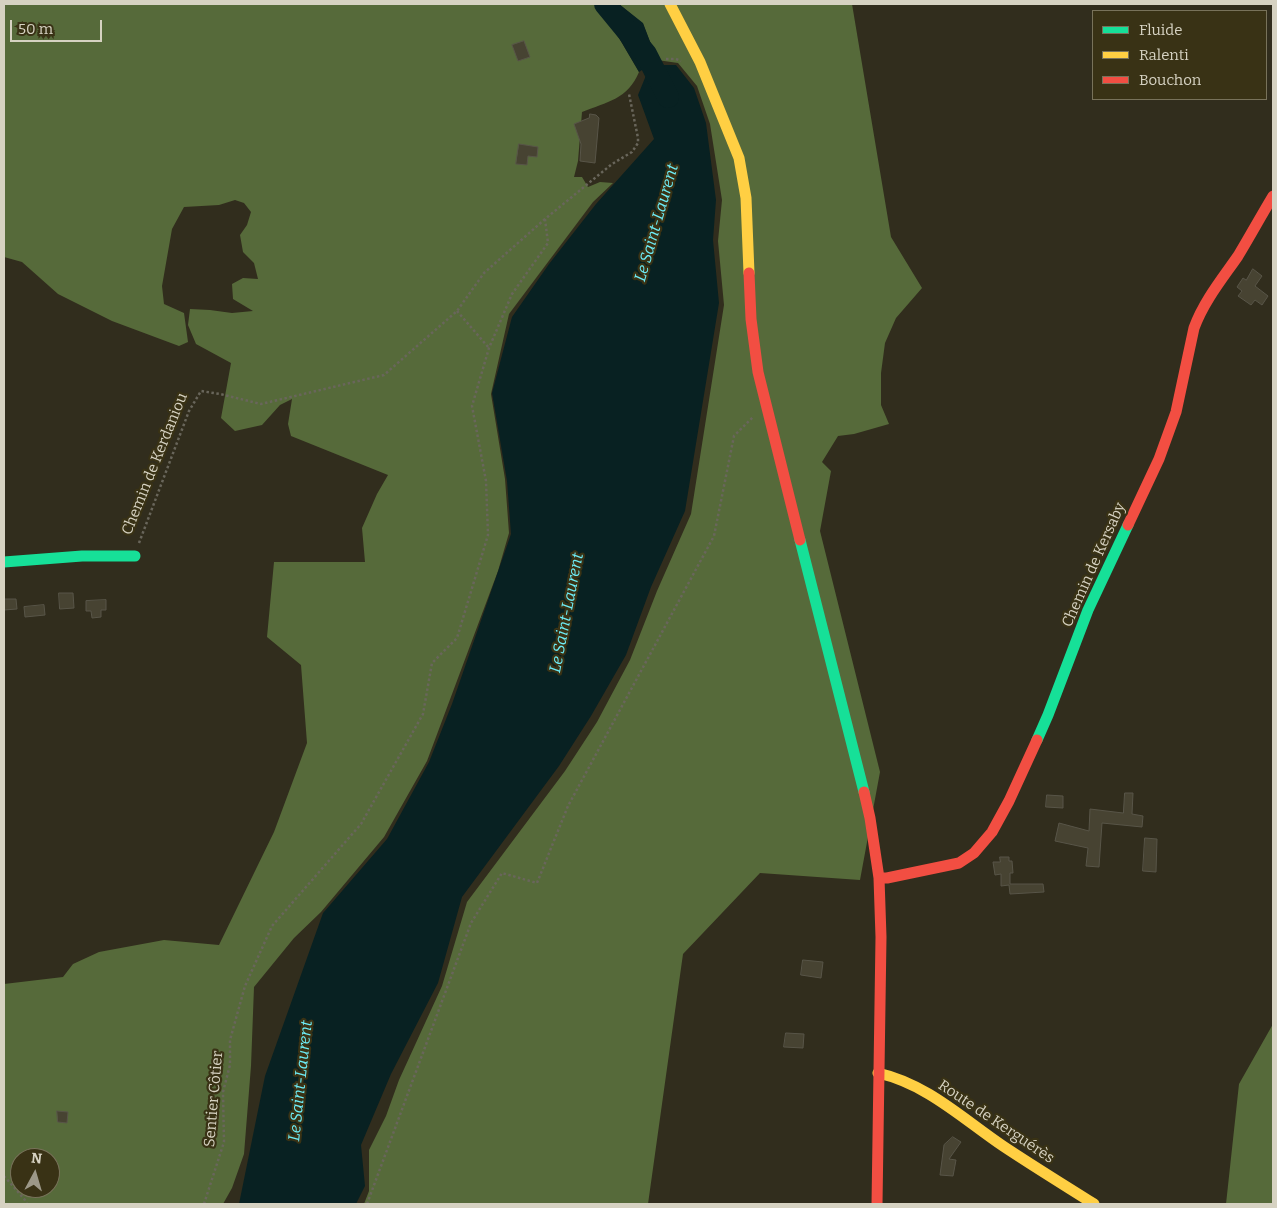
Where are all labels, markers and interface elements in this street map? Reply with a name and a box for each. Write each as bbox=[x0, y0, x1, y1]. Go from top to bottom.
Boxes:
scale bar bbox=[12, 10, 105, 42]
legend bbox=[1092, 10, 1267, 100]
text: 50 m bbox=[18, 20, 53, 38]
text: Fluide bbox=[1139, 21, 1182, 39]
text: Ralenti bbox=[1139, 46, 1189, 64]
text: Bouchon bbox=[1139, 71, 1201, 89]
water label: Le Saint-Laurent bbox=[631, 162, 683, 284]
street label: Chemin de Kerdaniou bbox=[118, 390, 192, 538]
street label: Chemin de Kersaby bbox=[1058, 500, 1130, 630]
water label: Le Saint-Laurent bbox=[546, 552, 588, 674]
water label: Le Saint-Laurent bbox=[285, 1020, 317, 1142]
street label: Sentier Côtier bbox=[201, 1050, 227, 1148]
street label: Route de Kerguérès bbox=[935, 1076, 1057, 1168]
north arrow bbox=[10, 1148, 60, 1198]
text: N bbox=[30, 1150, 43, 1168]

